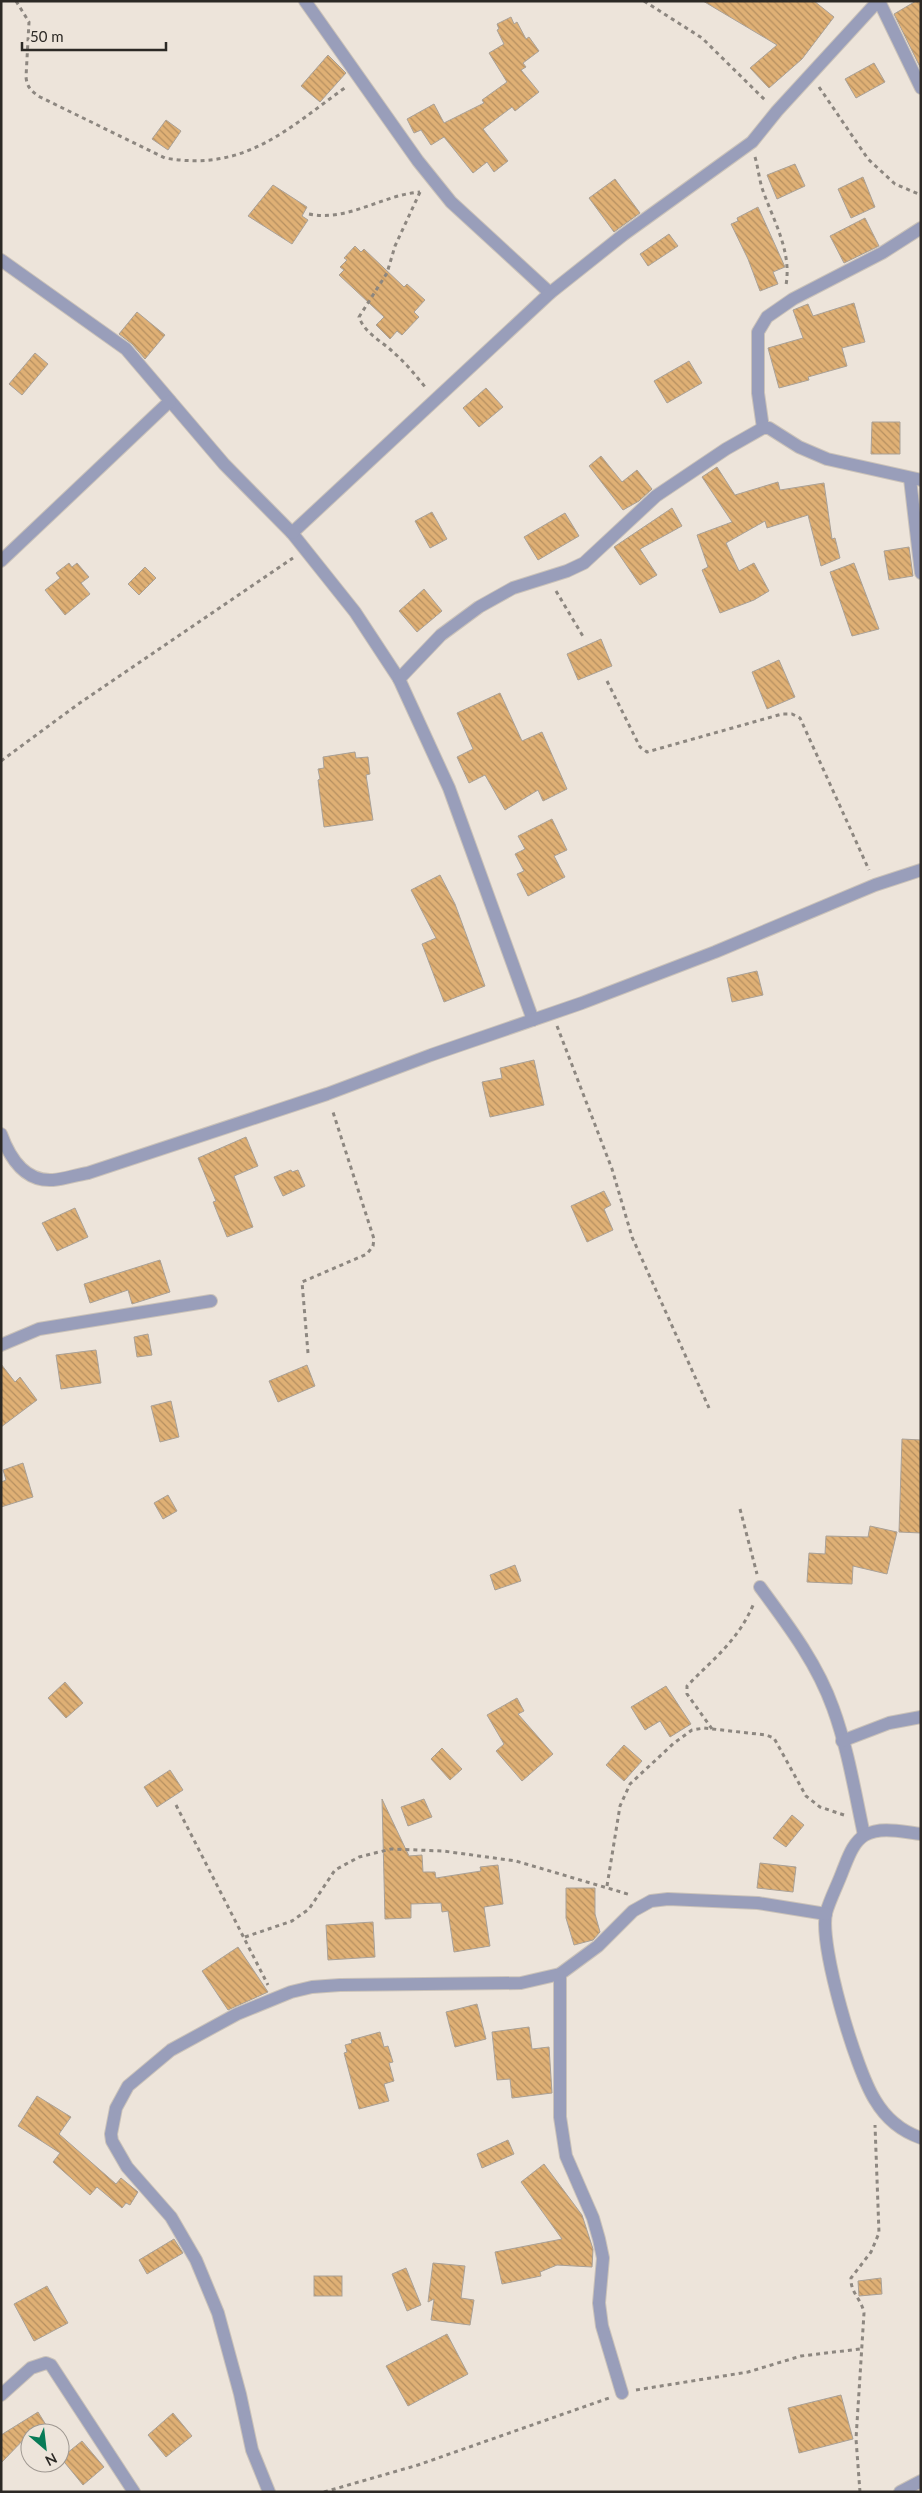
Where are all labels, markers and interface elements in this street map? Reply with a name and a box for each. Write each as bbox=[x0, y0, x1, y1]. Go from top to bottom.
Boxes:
scale bar bbox=[22, 20, 166, 52]
text: 50 m bbox=[30, 27, 64, 45]
north arrow bbox=[20, 2423, 70, 2473]
text: N bbox=[43, 2450, 60, 2470]

